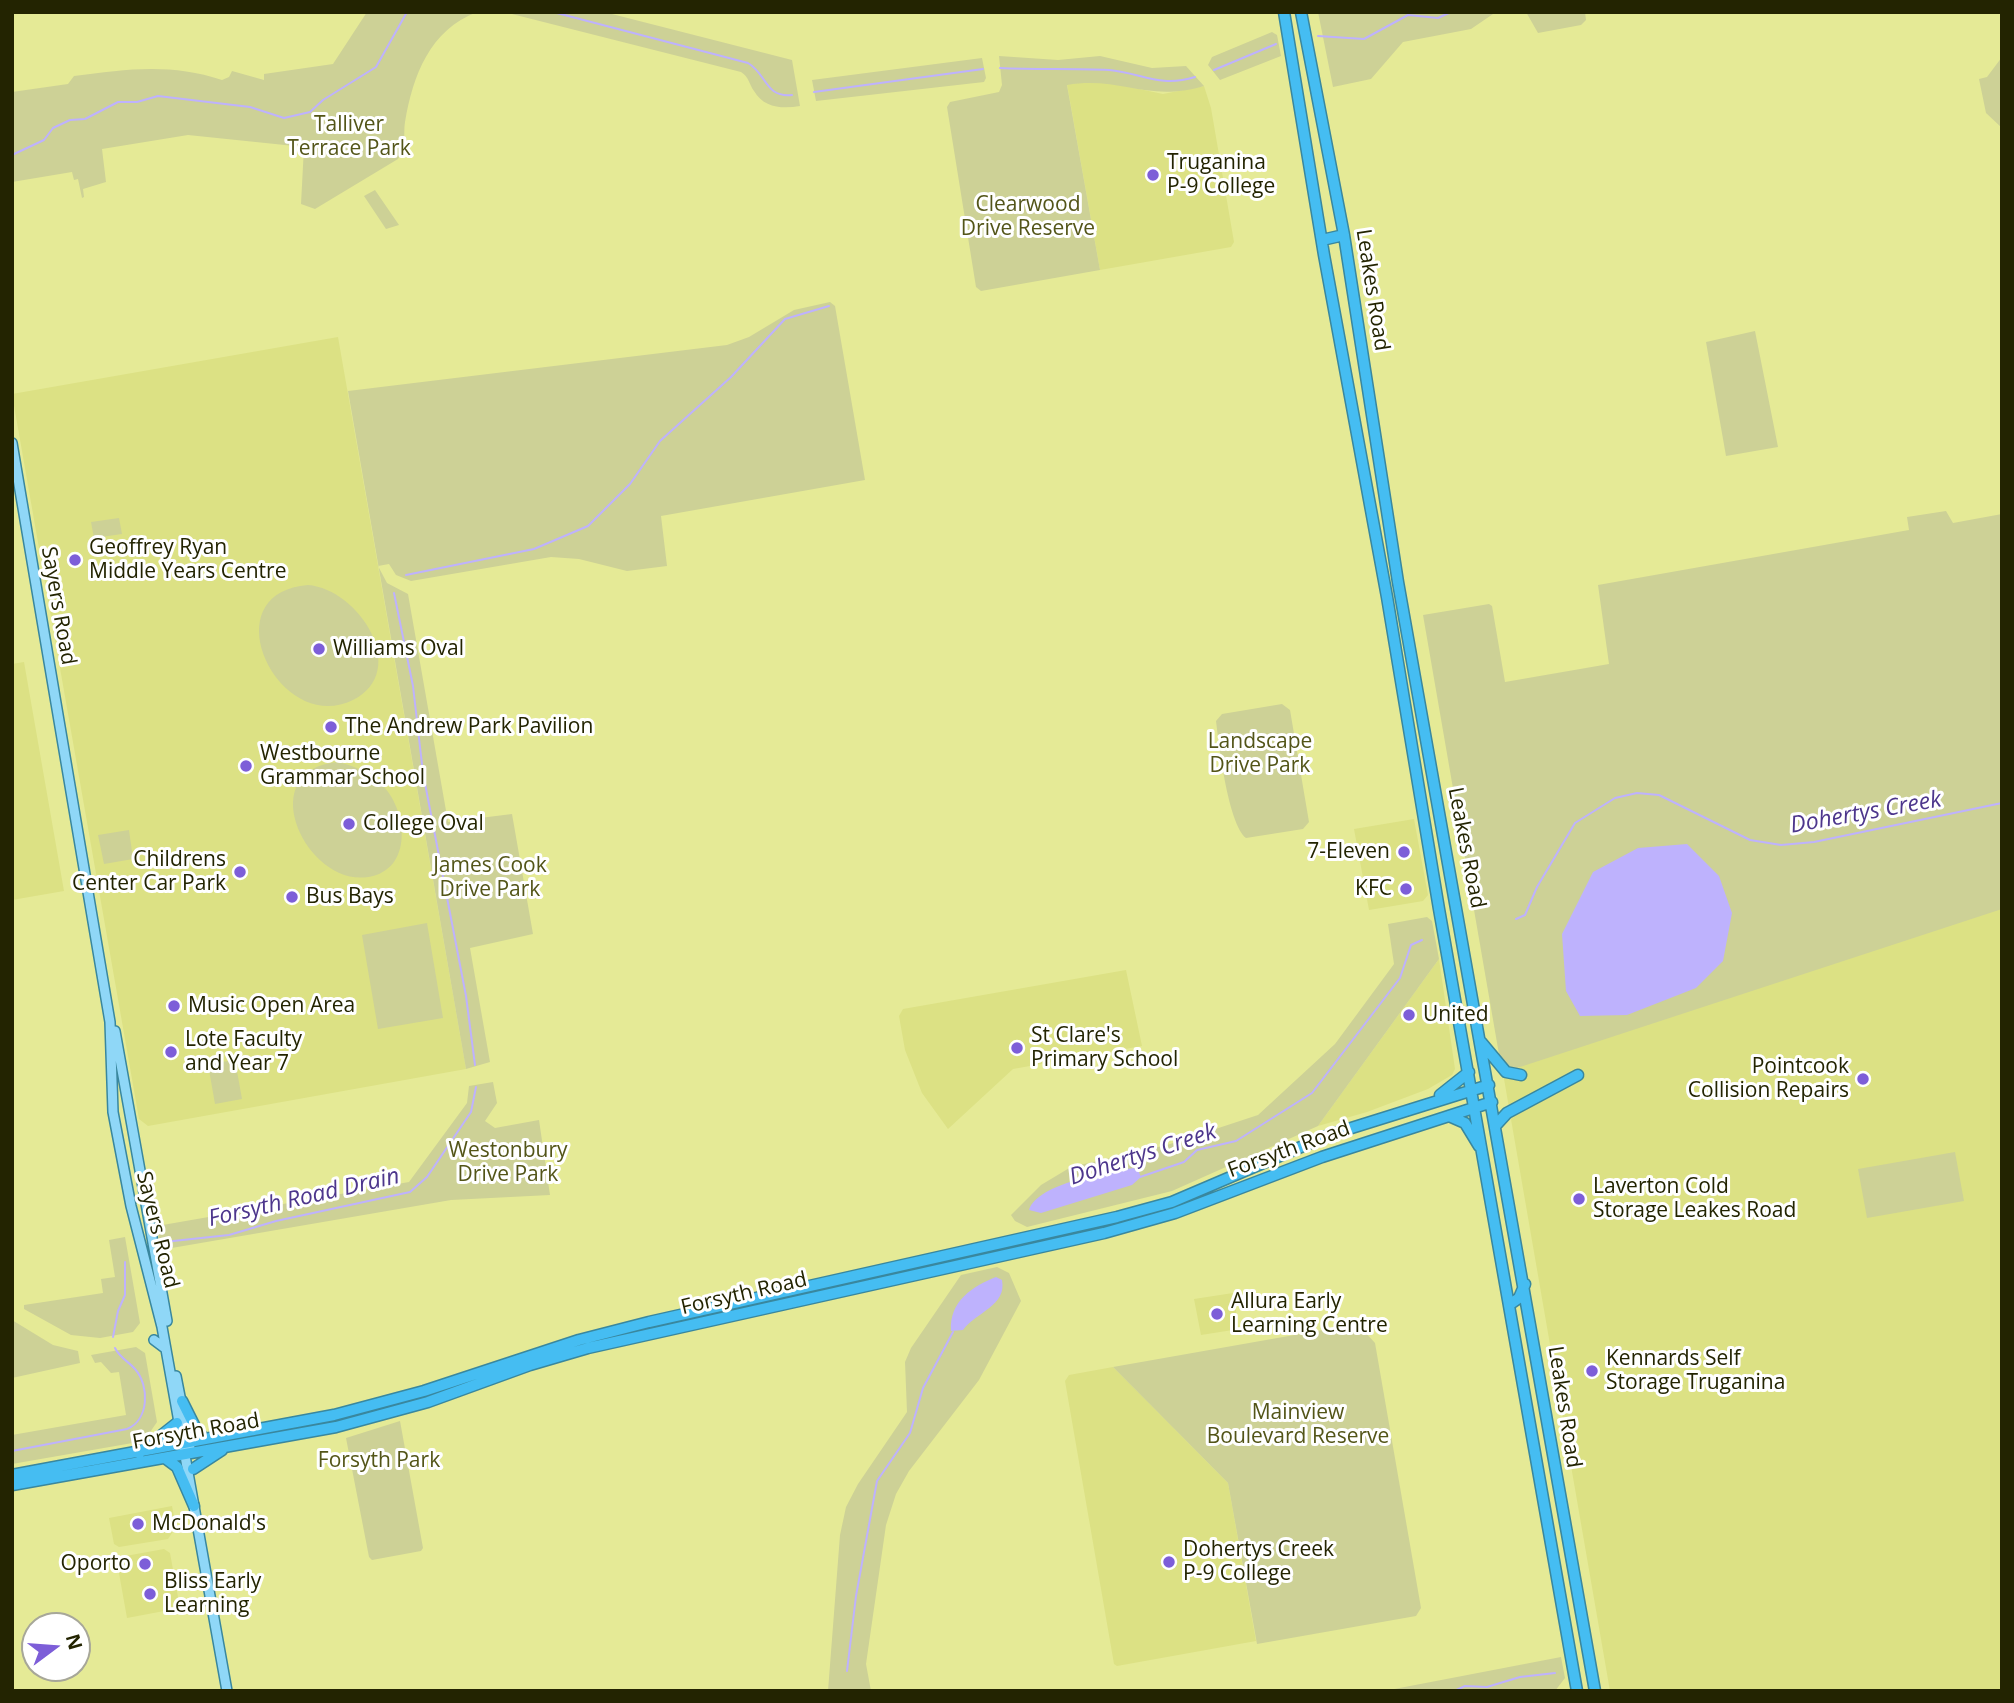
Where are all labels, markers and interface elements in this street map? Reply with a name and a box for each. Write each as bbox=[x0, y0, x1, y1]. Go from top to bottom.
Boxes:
park label: Talliver Terrace Park bbox=[287, 112, 411, 162]
place label: Truganina P-9 College bbox=[1167, 150, 1275, 200]
marker: Truganina P-9 College bbox=[1145, 167, 1161, 183]
park label: Clearwood Drive Reserve bbox=[961, 192, 1095, 242]
street label: Leakes Road bbox=[1350, 227, 1394, 353]
place label: Geoffrey Ryan Middle Years Centre bbox=[89, 535, 286, 585]
street label: Sayers Road bbox=[35, 545, 81, 667]
marker: Geoffrey Ryan Middle Years Centre bbox=[67, 552, 83, 568]
place label: Williams Oval bbox=[333, 636, 464, 662]
marker: Williams Oval bbox=[311, 641, 327, 657]
place label: The Andrew Park Pavilion bbox=[345, 714, 593, 740]
marker: The Andrew Park Pavilion bbox=[323, 719, 339, 735]
park label: Landscape Drive Park bbox=[1208, 729, 1312, 779]
place label: Westbourne Grammar School bbox=[260, 741, 425, 791]
marker: Westbourne Grammar School bbox=[238, 758, 254, 774]
street label: Leakes Road bbox=[1442, 785, 1490, 911]
water label: Dohertys Creek bbox=[1788, 786, 1944, 840]
place label: College Oval bbox=[363, 811, 484, 837]
marker: College Oval bbox=[341, 816, 357, 832]
place label: 7-Eleven bbox=[1307, 839, 1390, 865]
marker: 7-Eleven bbox=[1396, 844, 1412, 860]
place label: Childrens Center Car Park bbox=[72, 847, 226, 897]
park label: James Cook Drive Park bbox=[433, 853, 547, 903]
marker: Childrens Center Car Park bbox=[232, 864, 248, 880]
place label: KFC bbox=[1355, 876, 1392, 902]
marker: KFC bbox=[1398, 881, 1414, 897]
place label: Bus Bays bbox=[306, 884, 394, 910]
marker: Bus Bays bbox=[284, 889, 300, 905]
place label: Music Open Area bbox=[188, 993, 355, 1019]
marker: Music Open Area bbox=[166, 998, 182, 1014]
place label: United bbox=[1423, 1002, 1489, 1028]
marker: United bbox=[1401, 1007, 1417, 1023]
place label: St Clare's Primary School bbox=[1031, 1023, 1178, 1073]
place label: Lote Faculty and Year 7 bbox=[185, 1027, 302, 1077]
marker: St Clare's Primary School bbox=[1009, 1040, 1025, 1056]
marker: Lote Faculty and Year 7 bbox=[163, 1044, 179, 1060]
place label: Pointcook Collision Repairs bbox=[1688, 1054, 1849, 1104]
marker: Pointcook Collision Repairs bbox=[1855, 1071, 1871, 1087]
street label: Forsyth Road bbox=[1224, 1116, 1354, 1184]
water label: Dohertys Creek bbox=[1066, 1118, 1220, 1192]
park label: Westonbury Drive Park bbox=[448, 1138, 568, 1188]
water label: Forsyth Road Drain bbox=[206, 1163, 402, 1233]
street label: Sayers Road bbox=[130, 1169, 184, 1291]
place label: Laverton Cold Storage Leakes Road bbox=[1593, 1174, 1796, 1224]
marker: Laverton Cold Storage Leakes Road bbox=[1571, 1191, 1587, 1207]
street label: Forsyth Road bbox=[679, 1267, 809, 1321]
place label: Allura Early Learning Centre bbox=[1231, 1289, 1388, 1339]
marker: Allura Early Learning Centre bbox=[1209, 1306, 1225, 1322]
street label: Leakes Road bbox=[1542, 1344, 1586, 1470]
place label: Kennards Self Storage Truganina bbox=[1606, 1346, 1785, 1396]
marker: Kennards Self Storage Truganina bbox=[1584, 1363, 1600, 1379]
park label: Mainview Boulevard Reserve bbox=[1207, 1400, 1389, 1450]
street label: Forsyth Road bbox=[131, 1408, 261, 1456]
park label: Forsyth Park bbox=[318, 1448, 440, 1474]
place label: McDonald's bbox=[152, 1511, 266, 1537]
marker: McDonald's bbox=[130, 1516, 146, 1532]
place label: Dohertys Creek P-9 College bbox=[1183, 1537, 1334, 1587]
place label: Oporto bbox=[60, 1551, 131, 1577]
marker: Dohertys Creek P-9 College bbox=[1161, 1554, 1177, 1570]
marker: Oporto bbox=[137, 1556, 153, 1572]
place label: Bliss Early Learning bbox=[164, 1569, 261, 1619]
marker: Bliss Early Learning bbox=[142, 1586, 158, 1602]
north arrow bbox=[21, 1612, 91, 1682]
text: N bbox=[60, 1631, 89, 1653]

